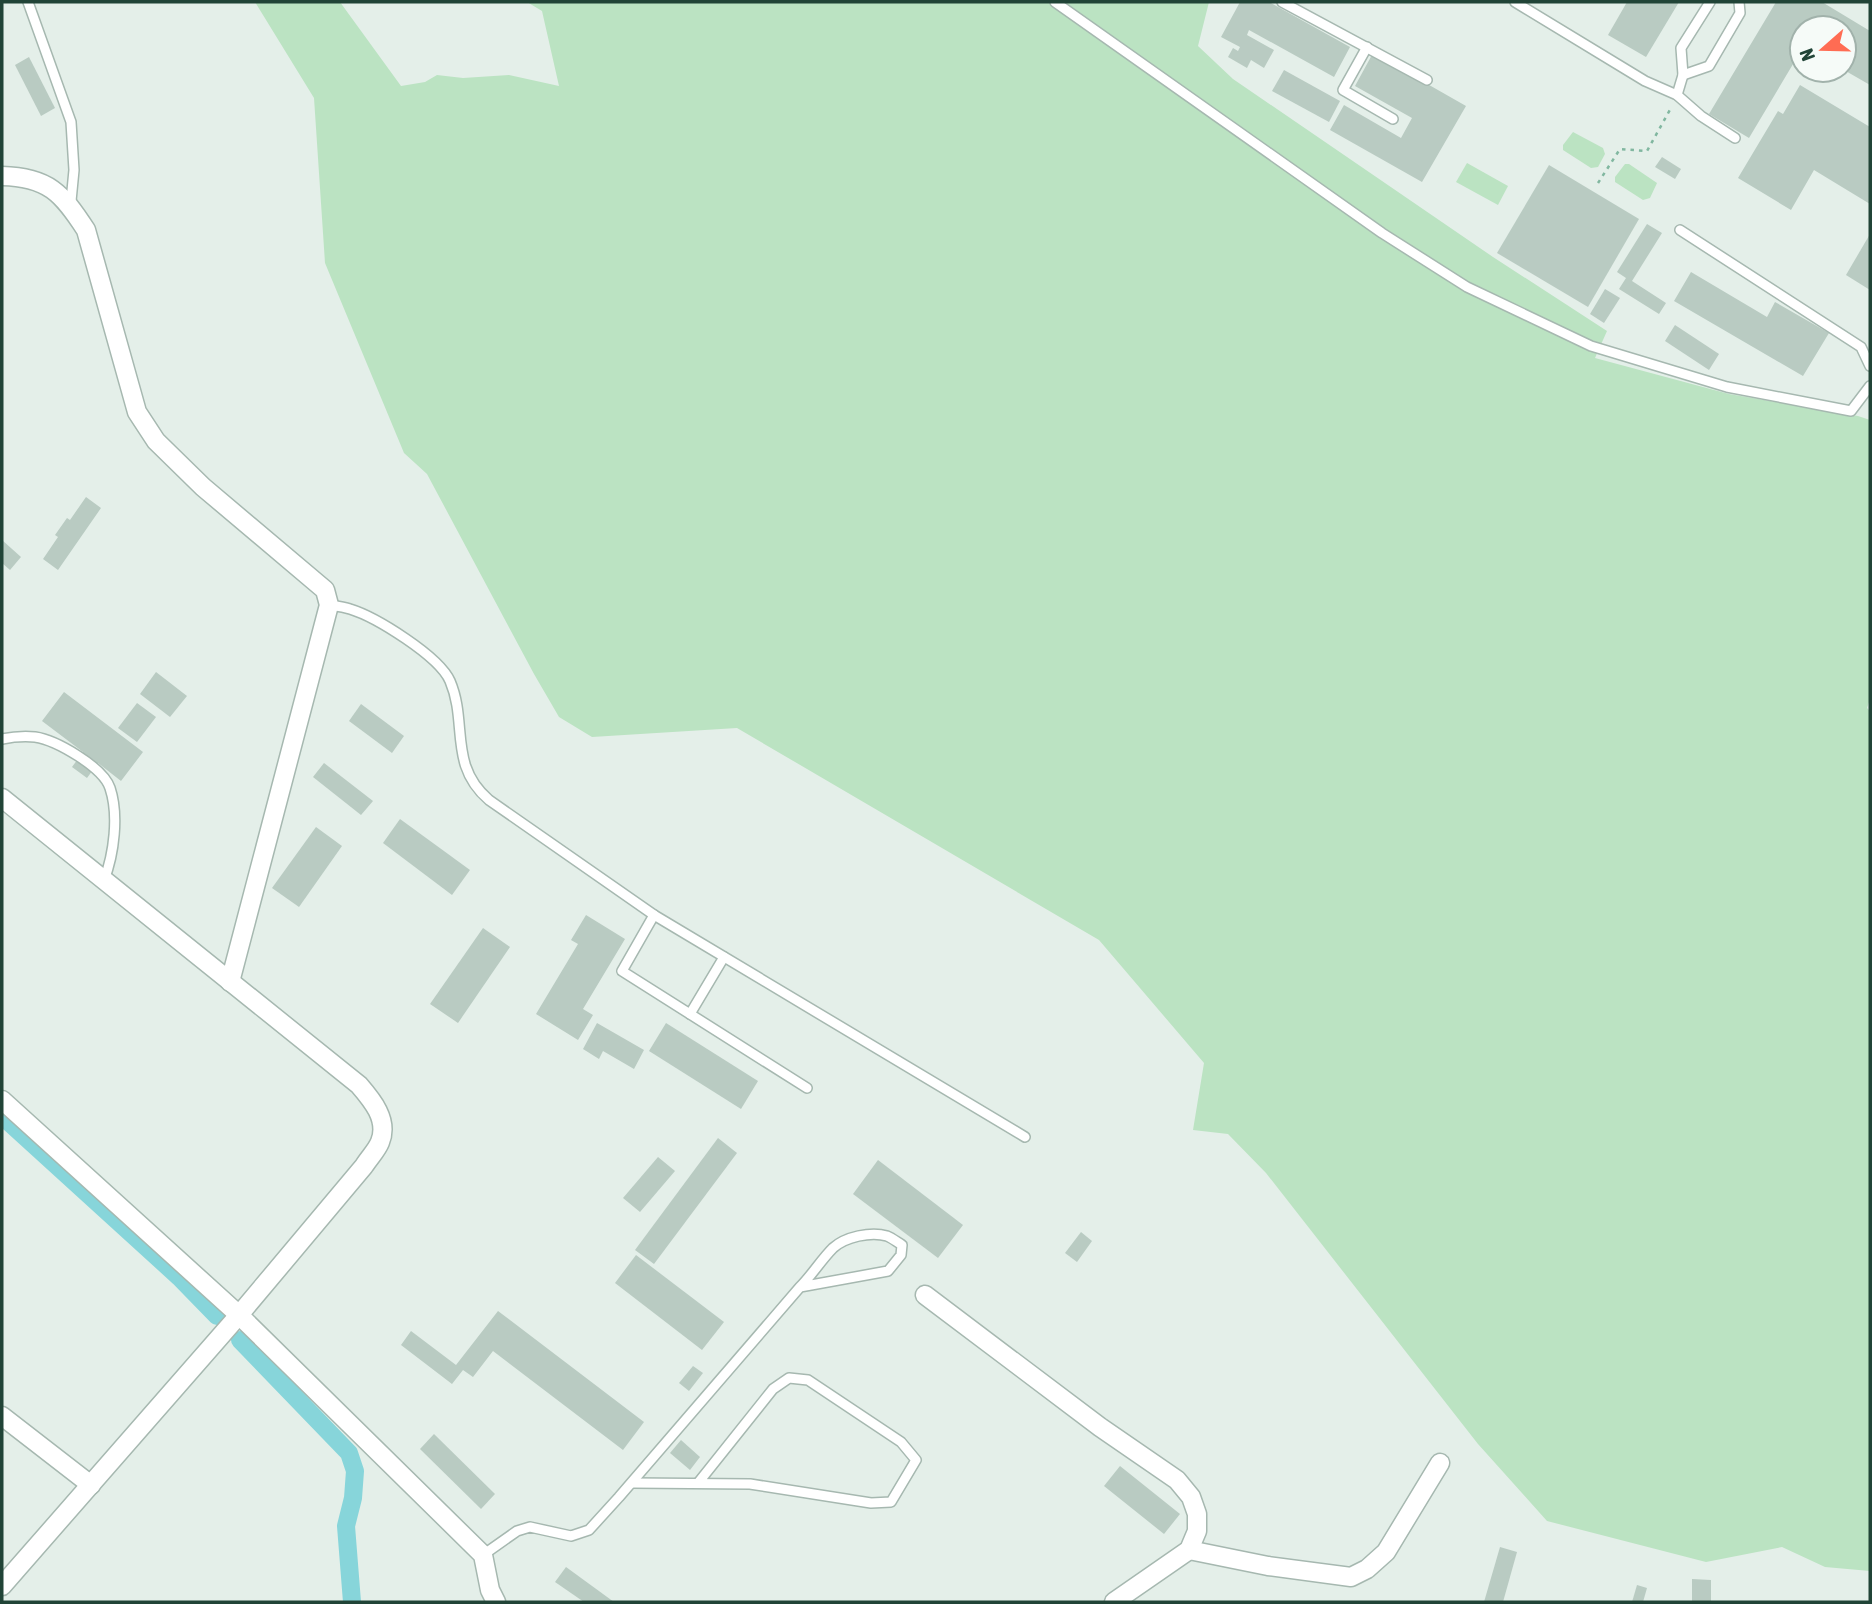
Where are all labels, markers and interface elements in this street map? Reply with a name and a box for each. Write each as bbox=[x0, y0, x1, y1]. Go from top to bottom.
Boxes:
north arrow bbox=[1788, 14, 1858, 84]
text: N bbox=[1795, 46, 1819, 64]

